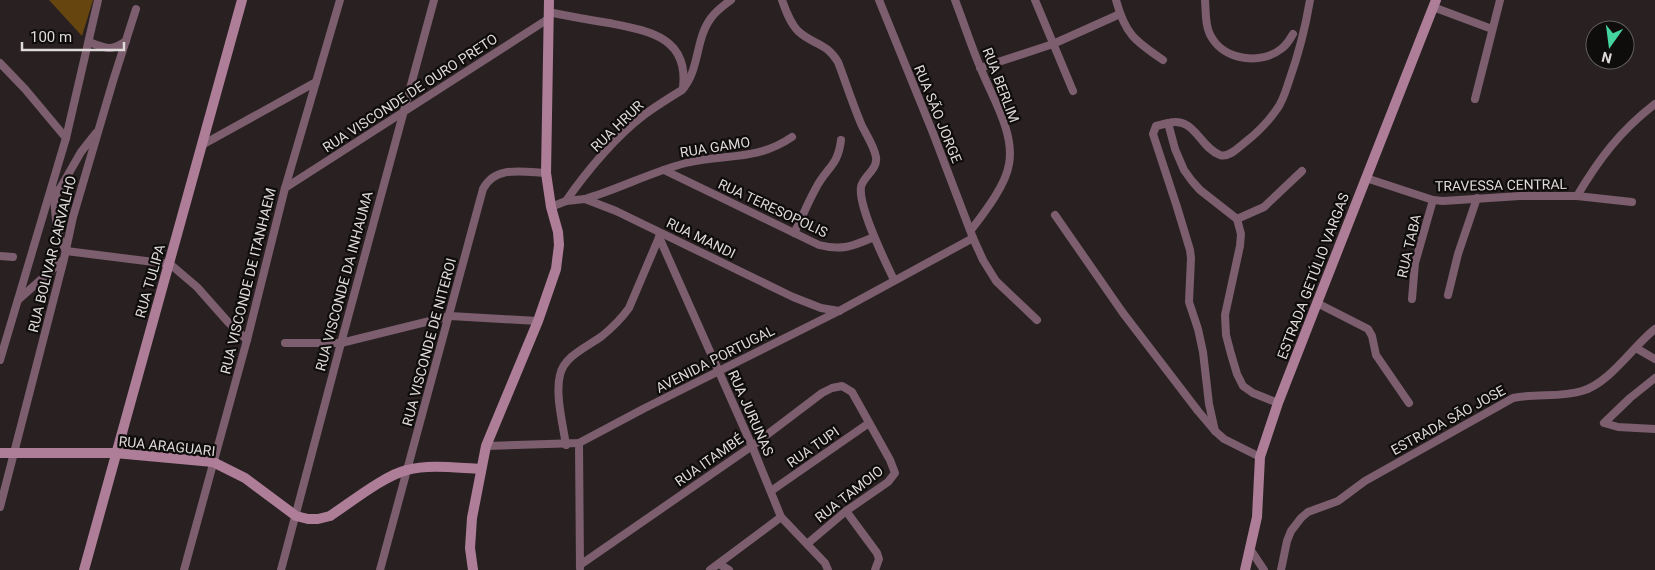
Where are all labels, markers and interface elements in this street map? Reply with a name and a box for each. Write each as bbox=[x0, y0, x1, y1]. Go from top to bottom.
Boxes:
scale bar bbox=[22, 20, 125, 52]
north arrow bbox=[1585, 20, 1635, 70]
text: 100 m bbox=[30, 28, 72, 46]
street label: RUA VISCONDE DE OURO PRETO bbox=[320, 30, 500, 156]
street label: RUA BERLIM bbox=[979, 45, 1023, 125]
text: N bbox=[1600, 49, 1614, 67]
street label: RUA SÃO JORGE bbox=[911, 62, 966, 165]
street label: RUA HRUR bbox=[588, 97, 647, 155]
street label: RUA GAMO bbox=[679, 134, 751, 160]
street label: RUA BOLIVAR CARVALHO bbox=[25, 174, 79, 334]
street label: RUA TERESOPOLIS bbox=[716, 176, 830, 240]
street label: TRAVESSA CENTRAL bbox=[1435, 176, 1568, 194]
street label: RUA VISCONDE DE ITANHAEM bbox=[217, 186, 279, 376]
street label: RUA VISCONDE DA INHAUMA bbox=[312, 189, 376, 373]
street label: ESTRADA GETÚLIO VARGAS bbox=[1273, 190, 1352, 361]
street label: RUA TABA bbox=[1394, 213, 1424, 279]
street label: RUA MANDI bbox=[664, 214, 738, 262]
street label: RUA TULIPA bbox=[132, 242, 168, 320]
street label: RUA VISCONDE DE NITEROI bbox=[399, 256, 459, 428]
street label: AVENIDA PORTUGAL bbox=[653, 322, 777, 396]
street label: RUA JURUNAS bbox=[725, 368, 777, 458]
street label: ESTRADA SĀO JOSE bbox=[1388, 382, 1508, 458]
street label: RUA TUPI bbox=[784, 423, 842, 471]
street label: RUA ITAMBÉ bbox=[671, 430, 746, 489]
street label: RUA ARAGUARI bbox=[118, 433, 216, 459]
street label: RUA TAMOIO bbox=[812, 462, 886, 526]

